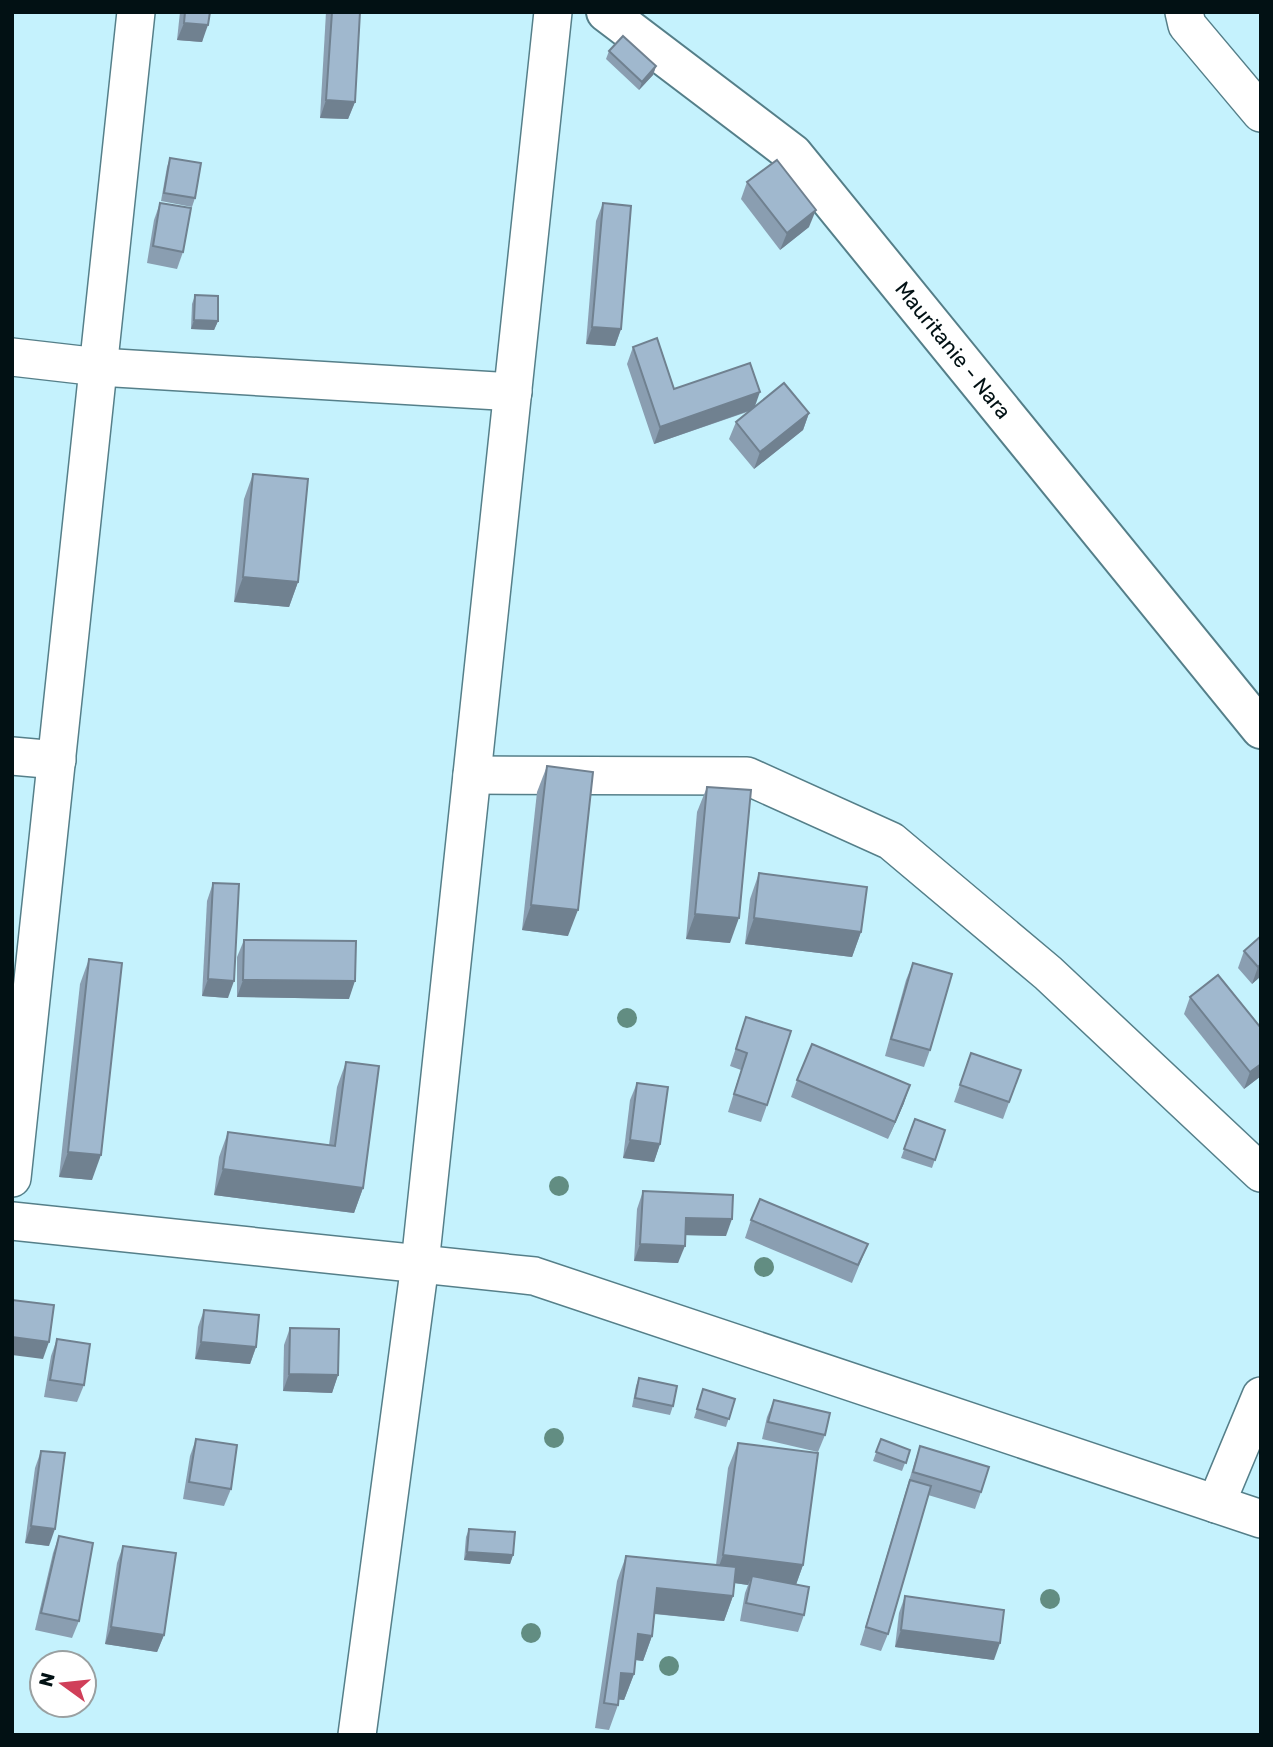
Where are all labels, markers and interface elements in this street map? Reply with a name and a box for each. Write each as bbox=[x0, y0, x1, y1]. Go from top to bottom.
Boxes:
street label: Mauritanie - Nara bbox=[890, 276, 1016, 424]
north arrow bbox=[28, 1649, 98, 1719]
text: N bbox=[34, 1670, 60, 1689]

